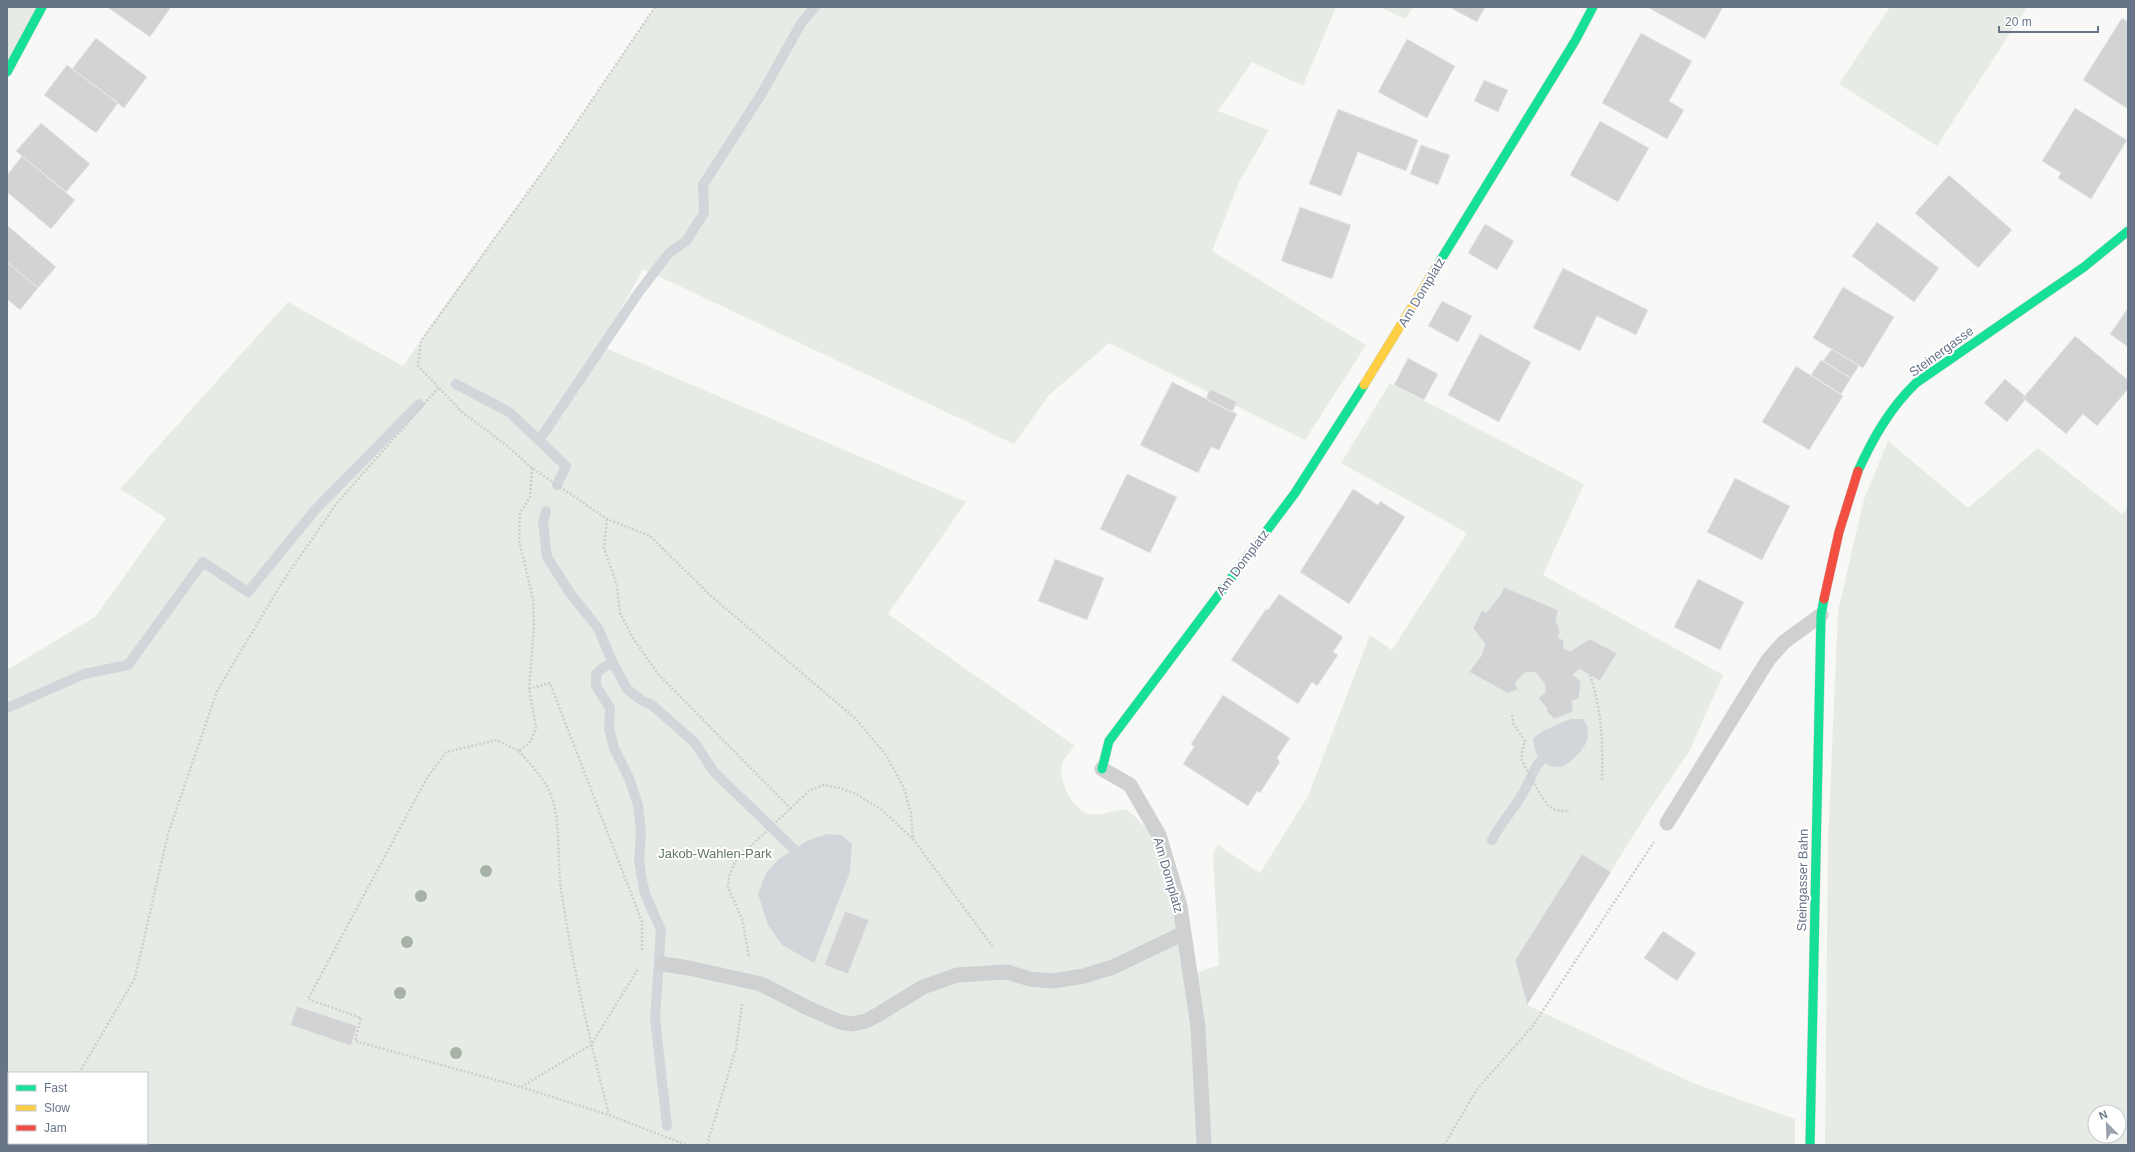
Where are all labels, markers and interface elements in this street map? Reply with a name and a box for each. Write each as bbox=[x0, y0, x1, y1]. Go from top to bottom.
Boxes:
scale bar bbox=[1999, 8, 2098, 34]
text: 20 m bbox=[2005, 15, 2032, 29]
street label: Am Domplatz bbox=[1395, 255, 1448, 330]
street label: Steinergasse bbox=[1906, 323, 1976, 380]
street label: Am Domplatz bbox=[1213, 527, 1272, 598]
street label: Steingasser Bahn bbox=[1794, 829, 1811, 931]
street label: Am Domplatz bbox=[1151, 836, 1186, 915]
park label: Jakob-Wahlen-Park bbox=[658, 846, 772, 861]
legend bbox=[8, 1072, 148, 1144]
text: Fast bbox=[44, 1081, 68, 1095]
text: Slow bbox=[44, 1101, 70, 1115]
north arrow bbox=[2087, 1104, 2127, 1144]
text: N bbox=[2097, 1108, 2109, 1122]
text: Jam bbox=[44, 1121, 67, 1135]

